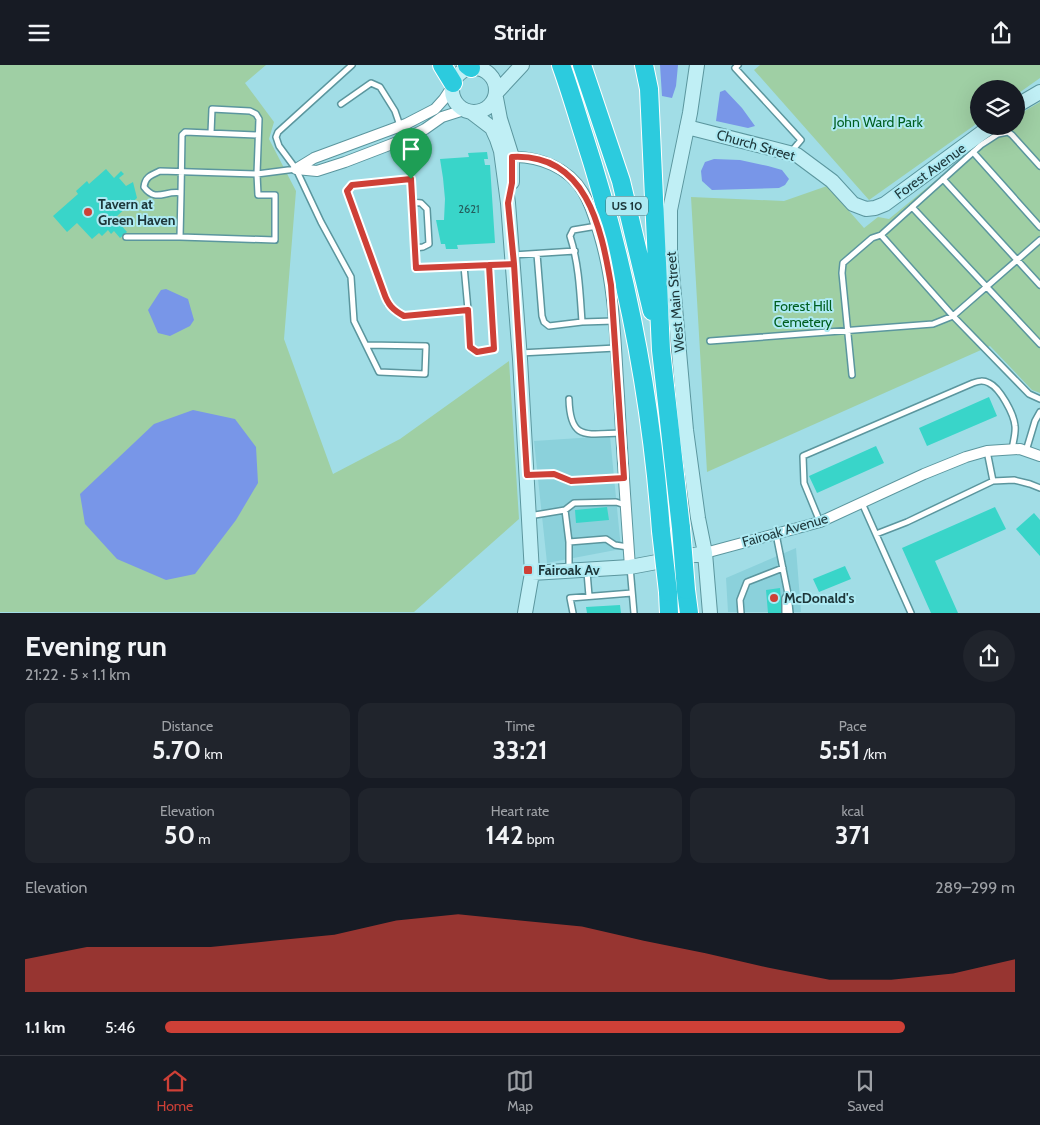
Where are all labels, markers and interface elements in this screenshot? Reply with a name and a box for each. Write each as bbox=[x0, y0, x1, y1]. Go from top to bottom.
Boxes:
icon: menu bbox=[25, 19, 53, 47]
text: Stridr bbox=[494, 19, 546, 46]
icon: share bbox=[987, 19, 1015, 47]
map controls bbox=[970, 80, 1025, 135]
button: layers bbox=[970, 80, 1025, 135]
park label: John Ward Park bbox=[832, 113, 923, 131]
street label: Church Street bbox=[715, 125, 798, 165]
pin bbox=[390, 128, 432, 179]
icon: arrive bbox=[397, 135, 425, 163]
street label: Forest Avenue bbox=[891, 139, 969, 203]
place label: Tavern at Green Haven bbox=[98, 195, 176, 229]
road number: US 10 bbox=[606, 197, 648, 215]
house number: 2621 bbox=[458, 202, 480, 216]
marker: Tavern at Green Haven bbox=[82, 206, 94, 218]
street label: West Main Street bbox=[662, 250, 688, 353]
park label: Forest Hill Cemetery bbox=[774, 297, 833, 331]
street label: Fairoak Avenue bbox=[740, 509, 830, 551]
place label: Fairoak Av bbox=[538, 561, 600, 579]
marker: Fairoak Av bbox=[522, 564, 534, 576]
place label: McDonald's bbox=[784, 589, 854, 607]
marker: McDonald's bbox=[768, 592, 780, 604]
text: Evening run bbox=[25, 629, 167, 663]
button: share bbox=[963, 630, 1015, 682]
text: 21:22 · 5 × 1.1 km bbox=[25, 665, 130, 684]
text: Distance bbox=[162, 717, 213, 735]
text: Time bbox=[505, 717, 535, 735]
text: Pace bbox=[839, 717, 867, 735]
text: 5.70 bbox=[152, 735, 201, 765]
text: 33:21 bbox=[493, 735, 547, 765]
text: 5:51 bbox=[819, 735, 860, 765]
text: km bbox=[201, 745, 223, 763]
text: /km bbox=[860, 745, 887, 763]
text: Elevation bbox=[160, 802, 215, 820]
text: Heart rate bbox=[491, 802, 549, 820]
text: kcal bbox=[841, 802, 864, 820]
text: 50 bbox=[164, 820, 195, 850]
text: 142 bbox=[486, 820, 523, 850]
text: 371 bbox=[835, 820, 870, 850]
text: m bbox=[195, 830, 211, 848]
text: bpm bbox=[523, 830, 554, 848]
text: Elevation bbox=[25, 878, 88, 897]
text: 289–299 m bbox=[935, 878, 1015, 897]
text: 1.1 km bbox=[25, 1018, 65, 1037]
text: 5:46 bbox=[105, 1018, 135, 1037]
tab: Home bbox=[156, 1067, 193, 1115]
tab: Map bbox=[506, 1067, 534, 1115]
tab: Saved bbox=[847, 1067, 884, 1115]

